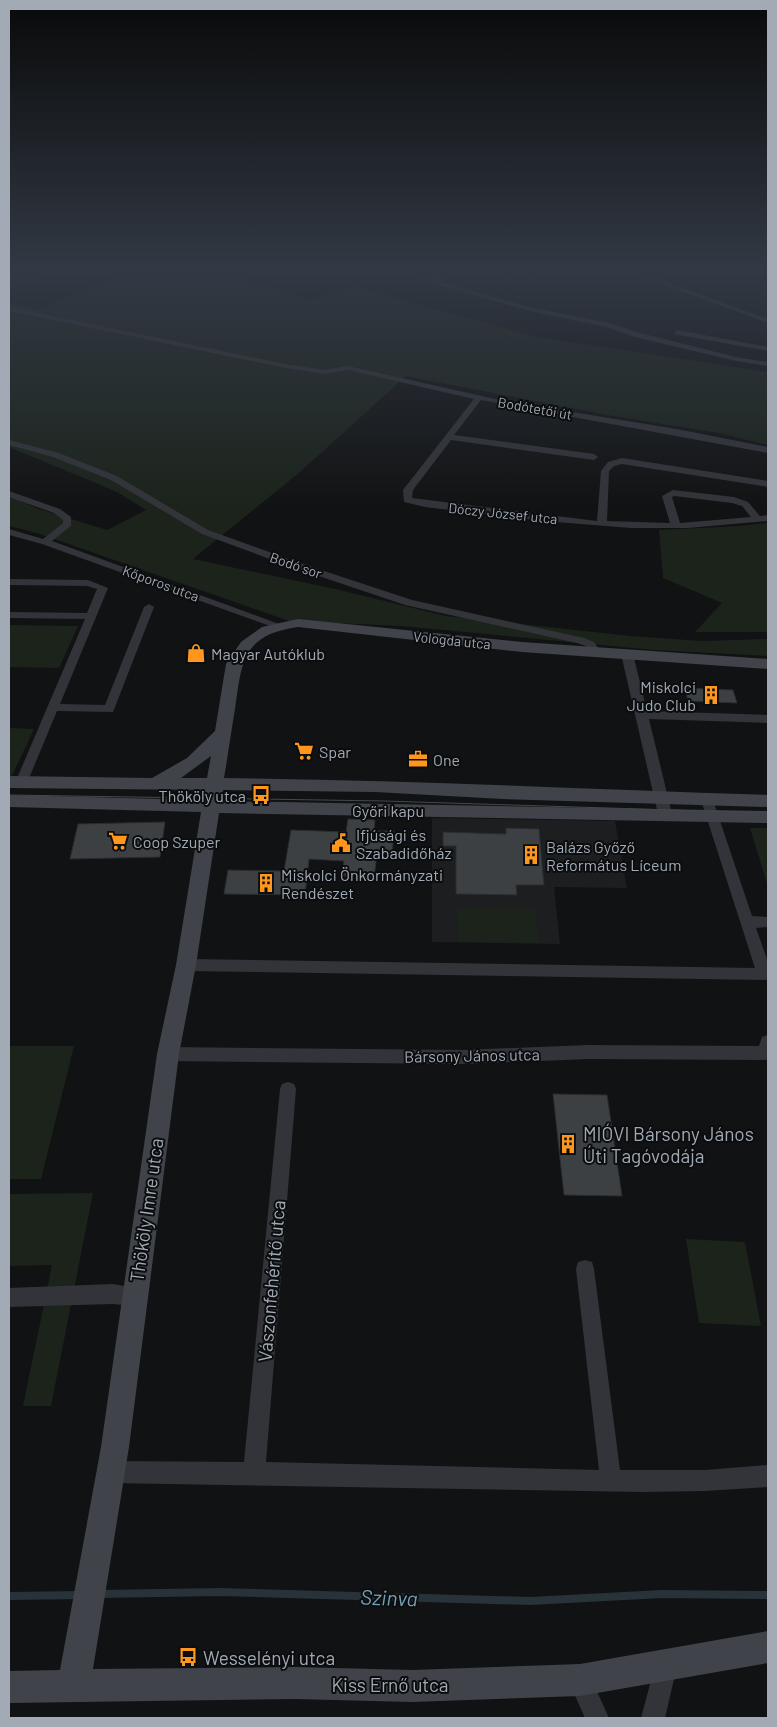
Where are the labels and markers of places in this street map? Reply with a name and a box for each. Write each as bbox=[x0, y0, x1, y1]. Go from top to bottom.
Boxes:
shop icon: Magyar Autóklub bbox=[185, 642, 207, 664]
place label: Magyar Autóklub bbox=[211, 644, 325, 663]
place label: Miskolci Judo Club bbox=[627, 677, 696, 714]
building icon: Miskolci Judo Club bbox=[700, 684, 722, 706]
supermarket icon: Spar bbox=[293, 740, 315, 762]
place label: Spar bbox=[319, 742, 351, 761]
office icon: One bbox=[407, 748, 429, 770]
place label: One bbox=[433, 750, 460, 769]
bus stop icon: Thököly utca bbox=[250, 784, 272, 806]
place label: Thököly utca bbox=[159, 786, 246, 805]
place label: Ifjúsági és Szabadidőház bbox=[356, 825, 452, 862]
supermarket icon: Coop Szuper bbox=[107, 830, 129, 852]
place label: Coop Szuper bbox=[133, 832, 220, 851]
public building icon: Ifjúsági és Szabadidőház bbox=[330, 832, 352, 854]
place label: Balázs Győző Református Líceum bbox=[546, 837, 681, 874]
building icon: Balázs Győző Református Líceum bbox=[520, 844, 542, 866]
place label: Miskolci Önkormányzati Rendészet bbox=[281, 865, 443, 902]
building icon: Miskolci Önkormányzati Rendészet bbox=[255, 872, 277, 894]
place label: MIÓVI Bársony János Úti Tagóvodája bbox=[583, 1122, 754, 1167]
building icon: MIÓVI Bársony János Úti Tagóvodája bbox=[557, 1133, 579, 1155]
bus stop icon: Wesselényi utca bbox=[177, 1646, 199, 1668]
place label: Wesselényi utca bbox=[203, 1646, 335, 1669]

